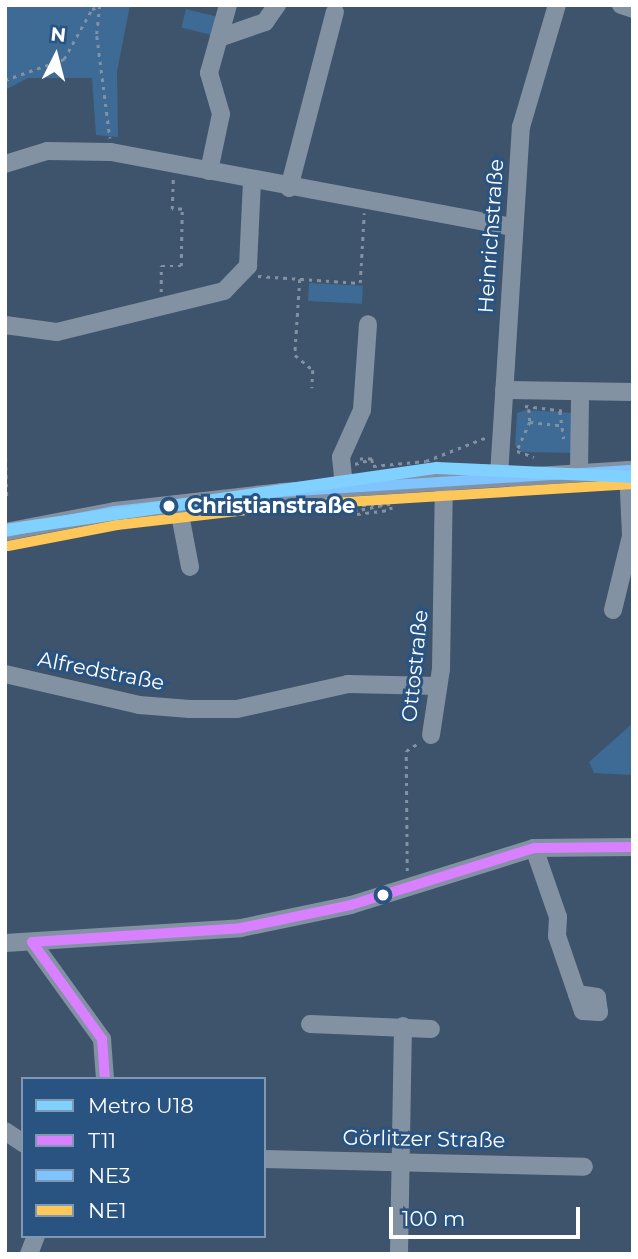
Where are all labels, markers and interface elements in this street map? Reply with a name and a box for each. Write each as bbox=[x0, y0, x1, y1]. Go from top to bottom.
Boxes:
north arrow bbox=[21, 21, 91, 91]
text: N bbox=[49, 22, 67, 47]
street label: Heinrichstraße bbox=[473, 158, 509, 314]
place label: Christianstraße bbox=[187, 493, 355, 519]
marker: Christianstraße bbox=[157, 494, 181, 518]
street label: Ottostraße bbox=[397, 609, 433, 723]
street label: Alfredstraße bbox=[36, 646, 166, 696]
unlabelled marker bbox=[376, 888, 390, 902]
legend bbox=[21, 1077, 266, 1238]
text: Metro U18 bbox=[88, 1093, 194, 1118]
street label: Görlitzer Straße bbox=[343, 1125, 505, 1153]
text: T11 bbox=[88, 1128, 116, 1153]
text: NE3 bbox=[88, 1163, 131, 1188]
scale bar bbox=[393, 1192, 584, 1236]
text: NE1 bbox=[88, 1198, 127, 1223]
text: 100 m bbox=[402, 1206, 465, 1231]

